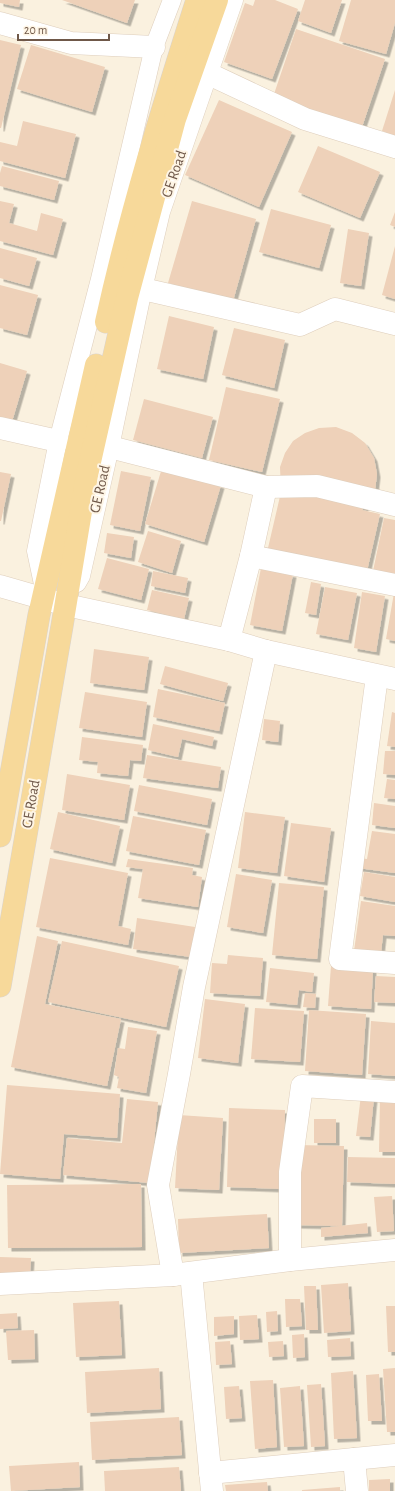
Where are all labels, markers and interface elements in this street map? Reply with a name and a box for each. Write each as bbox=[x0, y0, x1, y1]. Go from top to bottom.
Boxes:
scale bar bbox=[18, 16, 109, 42]
text: 20 m bbox=[24, 24, 47, 36]
street label: GE Road bbox=[159, 148, 189, 199]
street label: GE Road bbox=[87, 463, 113, 514]
street label: GE Road bbox=[19, 779, 43, 829]

